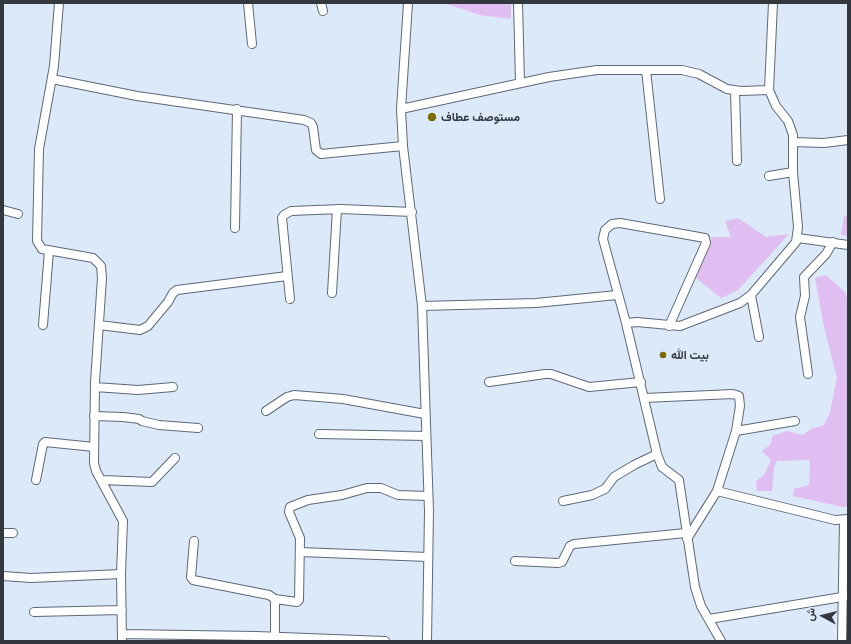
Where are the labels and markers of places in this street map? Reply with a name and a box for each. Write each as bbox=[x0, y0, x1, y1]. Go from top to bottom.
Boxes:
place label: مستوصف عطاف bbox=[441, 110, 520, 124]
marker: مستوصف عطاف bbox=[426, 111, 438, 123]
place label: بيت الله bbox=[671, 348, 709, 362]
marker: بيت الله bbox=[658, 350, 668, 360]

